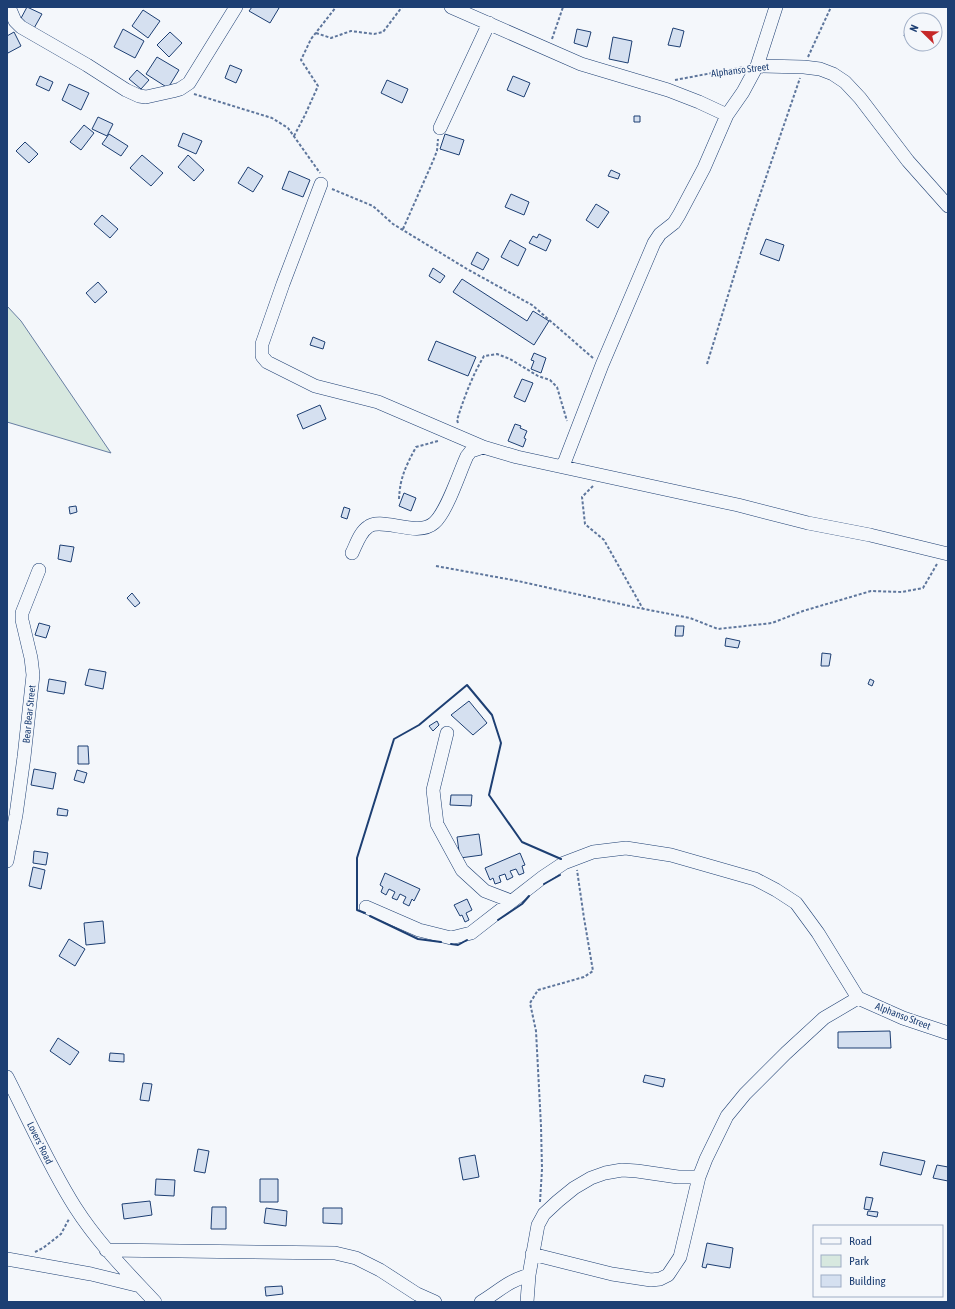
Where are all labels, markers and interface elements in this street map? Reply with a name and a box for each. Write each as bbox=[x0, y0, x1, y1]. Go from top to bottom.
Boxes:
north arrow bbox=[903, 12, 943, 52]
text: N bbox=[907, 23, 921, 33]
street label: Alphanso Street bbox=[710, 61, 770, 79]
street label: Bear Bear Street bbox=[20, 684, 38, 744]
street label: Alphanso Street bbox=[874, 1000, 932, 1032]
street label: Lovers' Road bbox=[25, 1120, 55, 1166]
legend bbox=[813, 1225, 943, 1297]
text: Road bbox=[849, 1234, 872, 1248]
text: Park bbox=[849, 1254, 870, 1268]
text: Building bbox=[849, 1274, 887, 1288]

